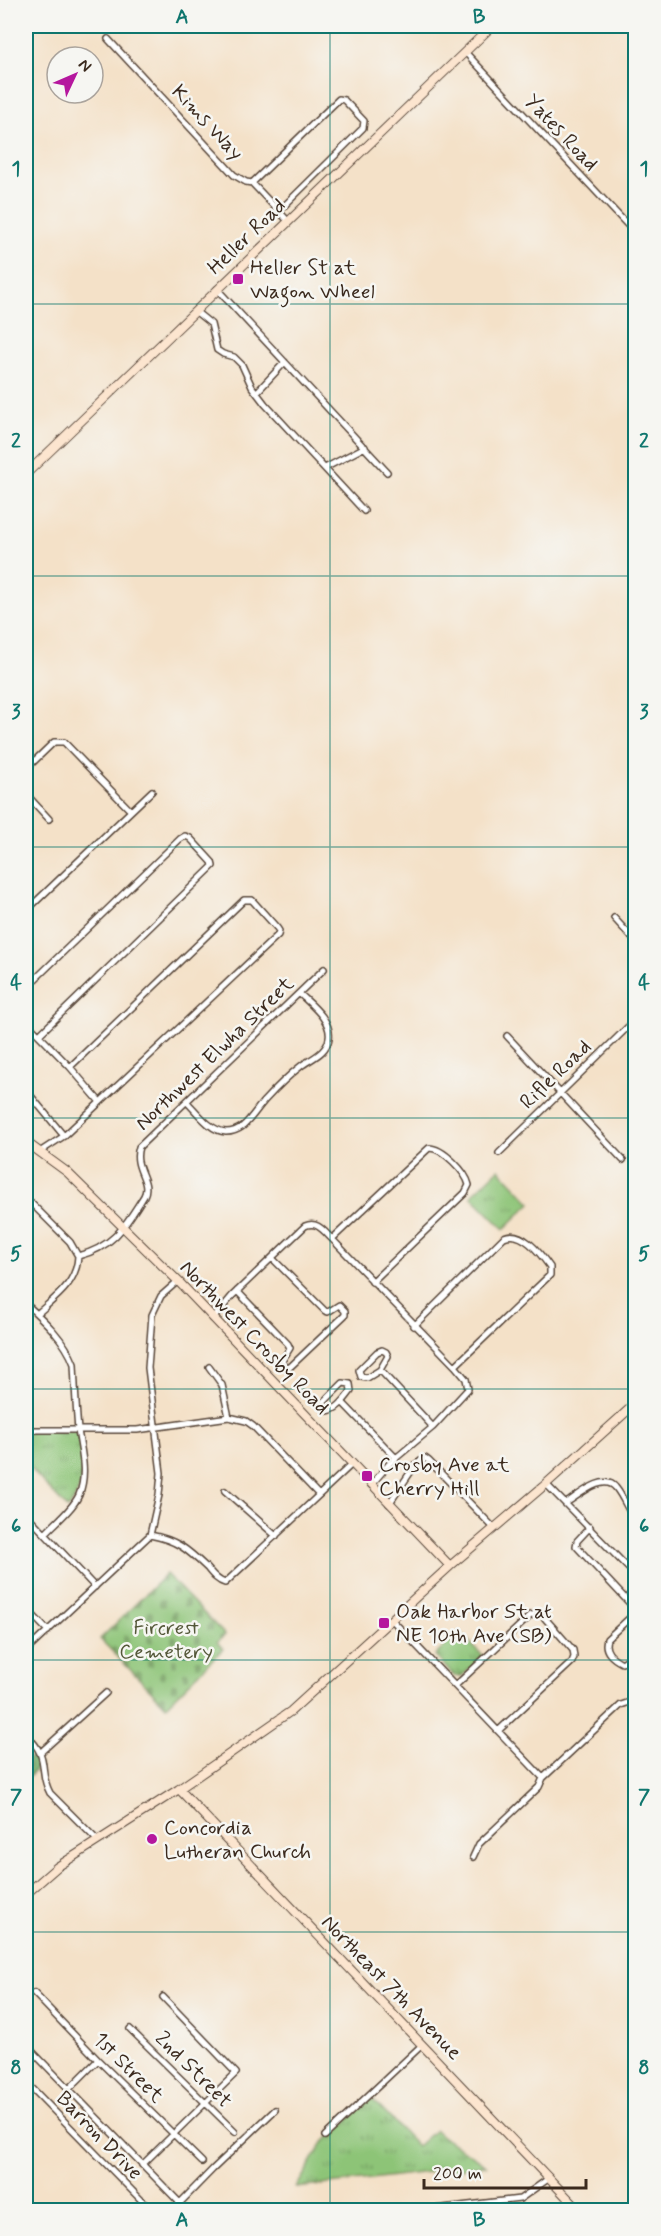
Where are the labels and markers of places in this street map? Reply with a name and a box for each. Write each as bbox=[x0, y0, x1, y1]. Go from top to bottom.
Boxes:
place label: Heller St at Wagon Wheel bbox=[250, 254, 375, 308]
marker: Heller St at Wagon Wheel bbox=[231, 272, 245, 286]
place label: Crosby Ave at Cherry Hill bbox=[379, 1451, 510, 1503]
marker: Crosby Ave at Cherry Hill bbox=[360, 1469, 374, 1483]
place label: Oak Harbor St at NE 10th Ave (SB) bbox=[396, 1598, 552, 1650]
marker: Oak Harbor St at NE 10th Ave (SB) bbox=[377, 1616, 391, 1630]
place label: Concordia Lutheran Church bbox=[164, 1814, 311, 1866]
marker: Concordia Lutheran Church bbox=[145, 1832, 159, 1846]

